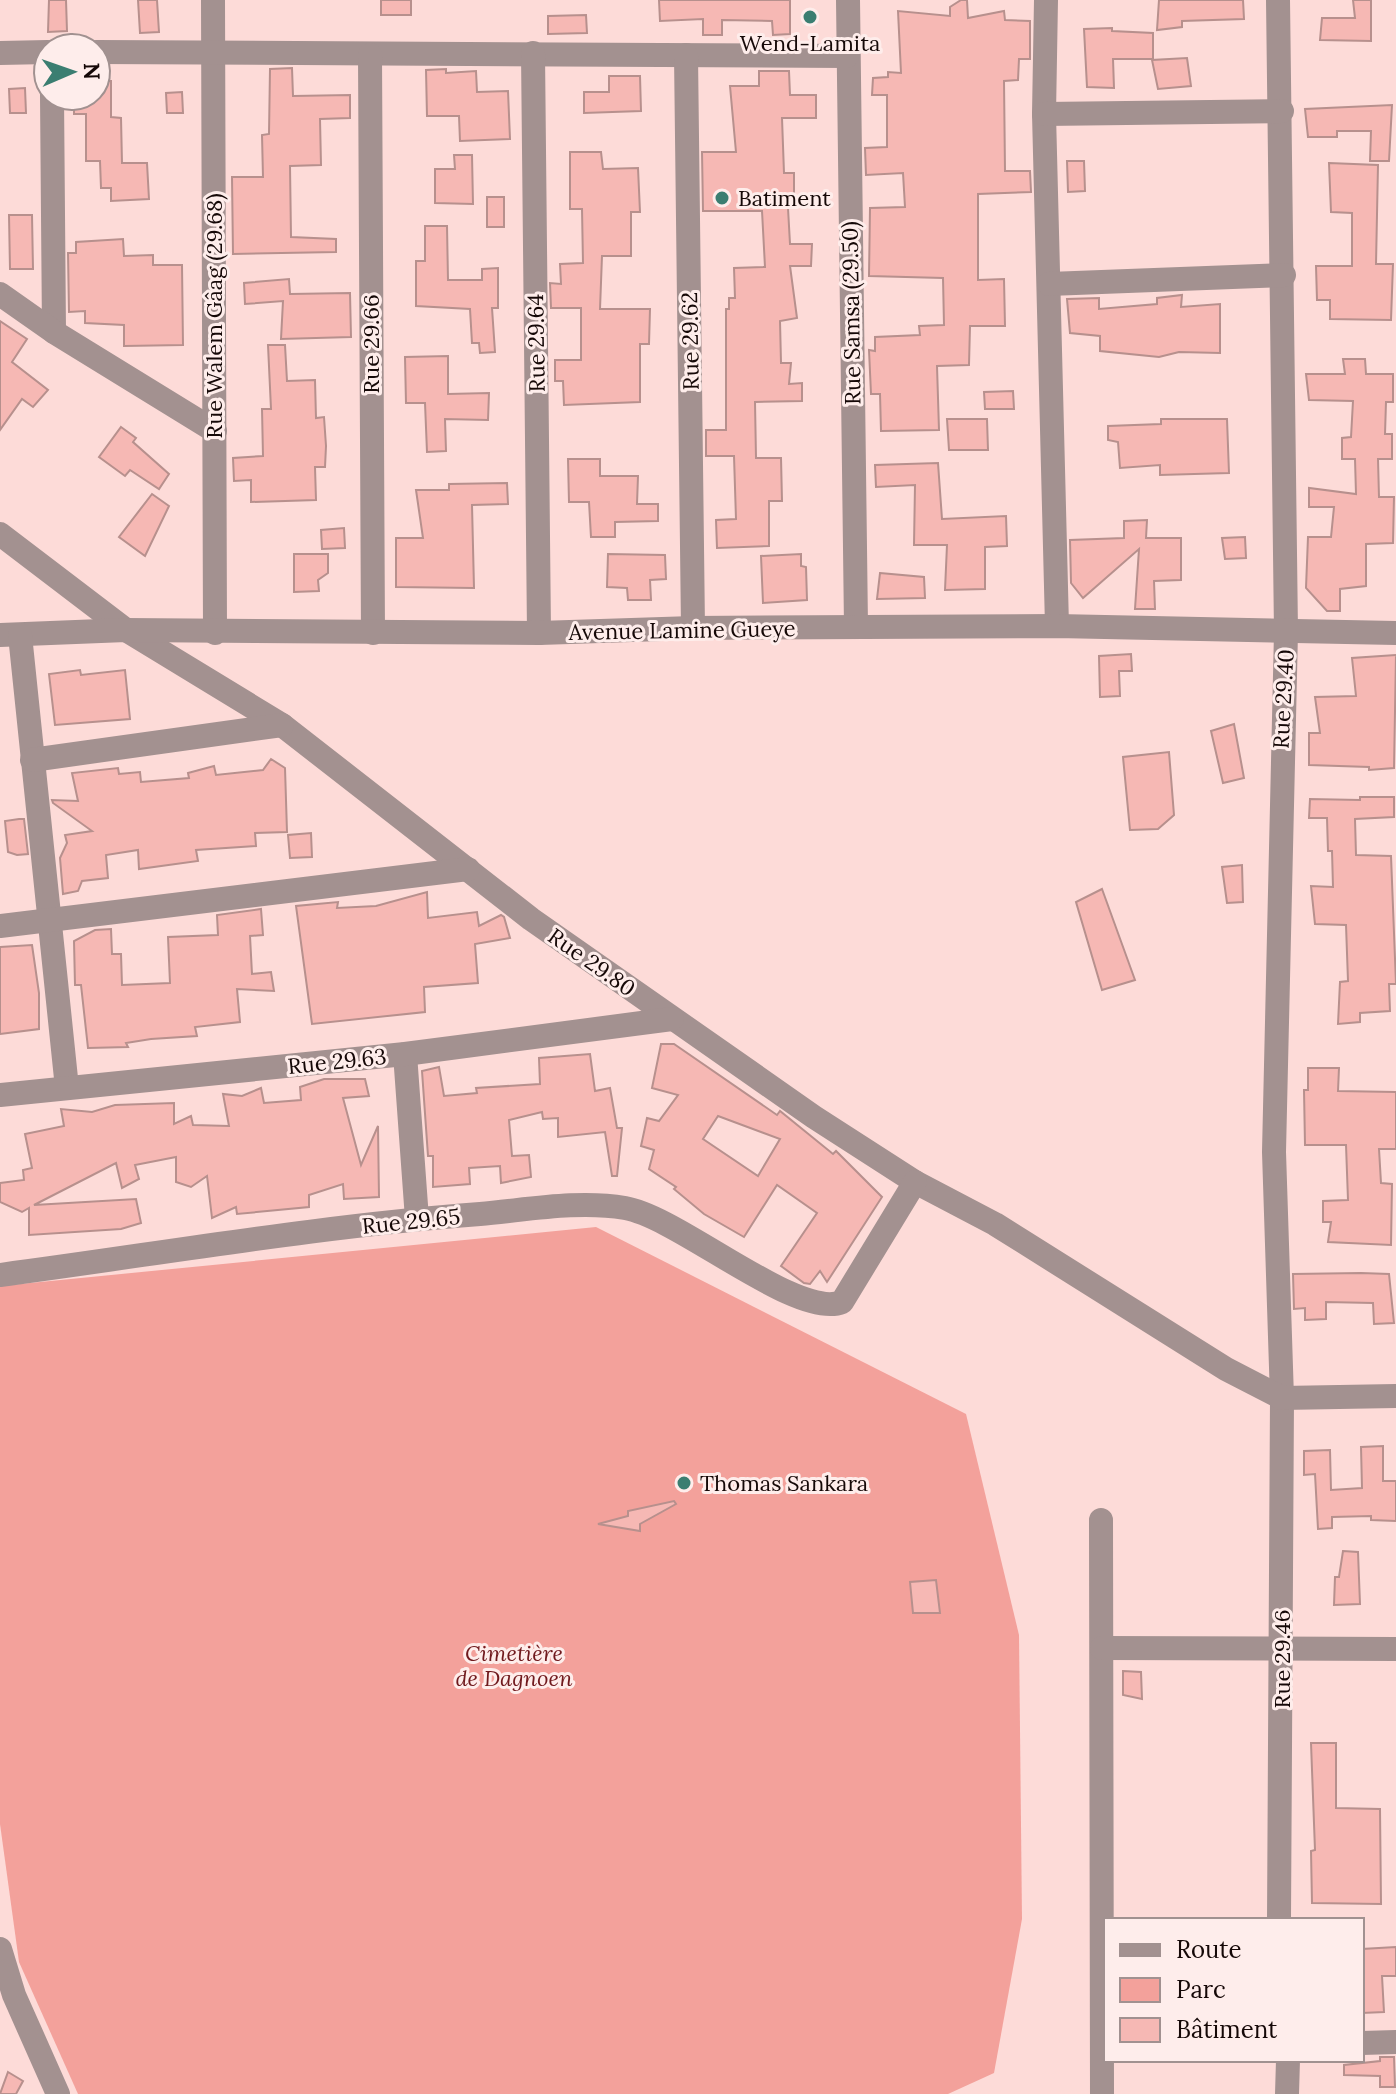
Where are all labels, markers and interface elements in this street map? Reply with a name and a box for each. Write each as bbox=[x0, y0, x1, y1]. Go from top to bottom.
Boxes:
marker: Wend-Lamita bbox=[801, 8, 819, 26]
place label: Wend-Lamita bbox=[740, 29, 880, 57]
north arrow bbox=[32, 32, 112, 112]
text: N bbox=[78, 62, 106, 80]
place label: Batiment bbox=[738, 184, 831, 212]
marker: Batiment bbox=[713, 189, 731, 207]
street label: Rue Walem Gâag (29.68) bbox=[200, 193, 228, 439]
street label: Rue Samsa (29.50) bbox=[835, 221, 867, 405]
street label: Rue 29.62 bbox=[675, 291, 705, 391]
street label: Rue 29.64 bbox=[521, 293, 551, 393]
street label: Rue 29.66 bbox=[357, 294, 385, 394]
street label: Avenue Lamine Gueye bbox=[567, 614, 796, 646]
street label: Rue 29.40 bbox=[1266, 648, 1300, 750]
street label: Rue 29.80 bbox=[543, 922, 641, 1002]
street label: Rue 29.63 bbox=[286, 1042, 388, 1080]
street label: Rue 29.65 bbox=[360, 1202, 462, 1240]
place label: Thomas Sankara bbox=[700, 1469, 868, 1497]
marker: Thomas Sankara bbox=[675, 1474, 693, 1492]
street label: Rue 29.46 bbox=[1268, 1610, 1296, 1708]
park label: Cimetière de Dagnoen bbox=[455, 1639, 573, 1692]
legend bbox=[1104, 1918, 1364, 2062]
text: Route bbox=[1176, 1934, 1242, 1965]
text: Parc bbox=[1176, 1974, 1226, 2005]
text: Bâtiment bbox=[1176, 2014, 1278, 2045]

